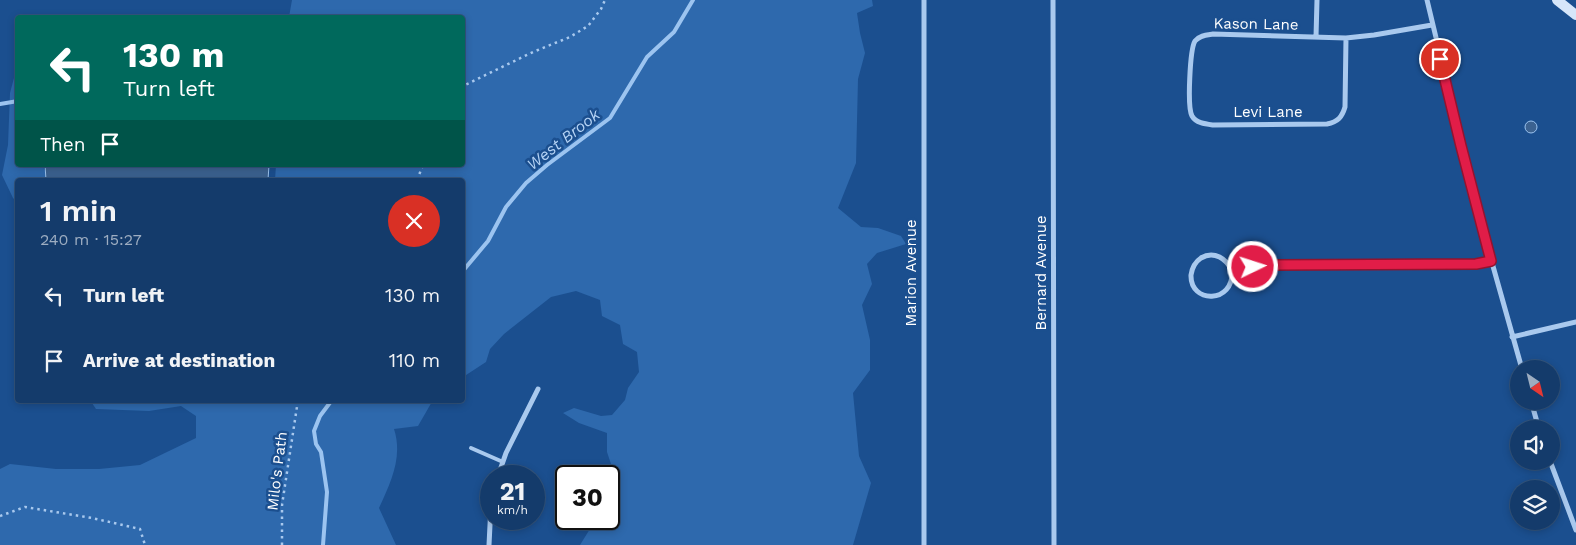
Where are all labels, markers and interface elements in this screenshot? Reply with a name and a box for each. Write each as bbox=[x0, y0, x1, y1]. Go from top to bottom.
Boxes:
street label: Kason Lane bbox=[1213, 14, 1299, 34]
text: 130 m bbox=[123, 34, 224, 76]
icon: left bbox=[40, 35, 105, 100]
pin bbox=[1419, 38, 1461, 80]
icon: arrive bbox=[1426, 45, 1454, 73]
text: Turn left bbox=[123, 76, 215, 101]
street label: Levi Lane bbox=[1233, 103, 1303, 121]
water label: West Brook bbox=[523, 104, 605, 174]
icon: arrive bbox=[96, 130, 124, 158]
text: Then bbox=[40, 133, 86, 156]
text: 1 min bbox=[40, 193, 117, 228]
button: close bbox=[388, 195, 440, 247]
street label: Bernard Avenue bbox=[1032, 215, 1050, 331]
street label: Marion Avenue bbox=[902, 219, 920, 327]
text: 240 m · 15:27 bbox=[40, 230, 142, 249]
position arrow bbox=[1226, 240, 1278, 292]
icon: left bbox=[40, 282, 68, 310]
text: Turn left bbox=[83, 284, 164, 307]
text: 130 m bbox=[385, 284, 440, 307]
icon: arrive bbox=[40, 347, 68, 375]
text: Arrive at destination bbox=[83, 349, 275, 372]
text: 110 m bbox=[389, 349, 440, 372]
north arrow bbox=[1510, 360, 1560, 410]
map controls bbox=[1510, 360, 1560, 530]
button: sound bbox=[1510, 420, 1560, 470]
street label: Milo's Path bbox=[263, 431, 291, 511]
speed limit sign: 30 bbox=[555, 465, 620, 530]
text: 21 bbox=[500, 477, 525, 506]
button: layers bbox=[1510, 480, 1560, 530]
text: km/h bbox=[497, 503, 528, 517]

